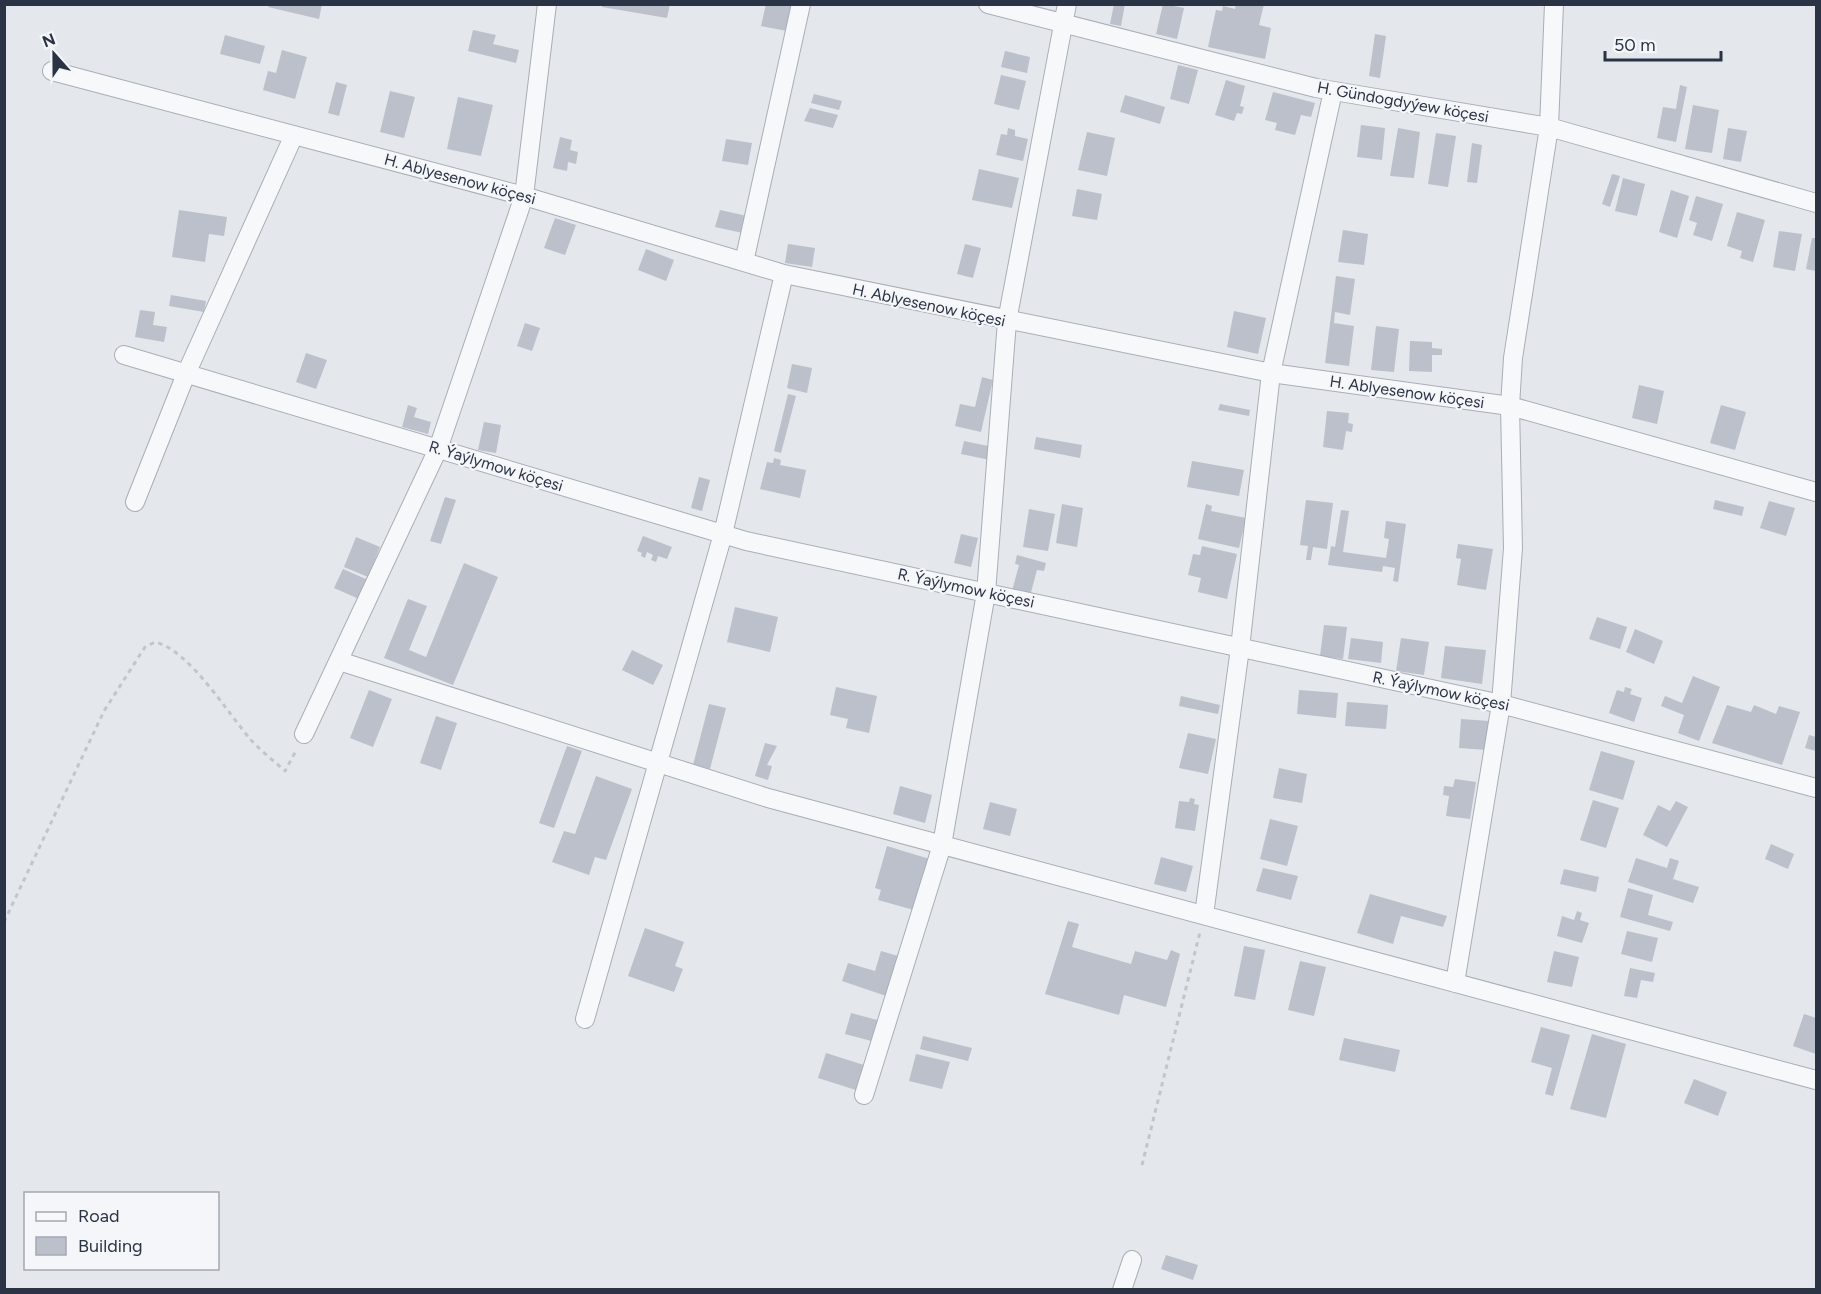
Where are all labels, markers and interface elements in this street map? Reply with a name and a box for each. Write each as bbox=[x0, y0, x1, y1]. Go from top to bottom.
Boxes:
north arrow bbox=[24, 24, 84, 84]
scale bar bbox=[1605, 24, 1720, 62]
text: N bbox=[40, 29, 58, 52]
text: 50 m bbox=[1614, 34, 1656, 56]
street label: H. Gündogdyýew köçesi bbox=[1316, 78, 1490, 126]
street label: H. Ablyesenow köçesi bbox=[382, 150, 538, 208]
street label: H. Ablyesenow köçesi bbox=[851, 279, 1007, 331]
street label: H. Ablyesenow köçesi bbox=[1328, 372, 1486, 412]
street label: R. Ýaýlymow köçesi bbox=[427, 437, 565, 495]
street label: R. Ýaýlymow köçesi bbox=[896, 564, 1036, 612]
street label: R. Ýaýlymow köçesi bbox=[1371, 667, 1511, 715]
legend bbox=[24, 1192, 219, 1270]
text: Road bbox=[78, 1205, 119, 1227]
text: Building bbox=[78, 1235, 143, 1257]

